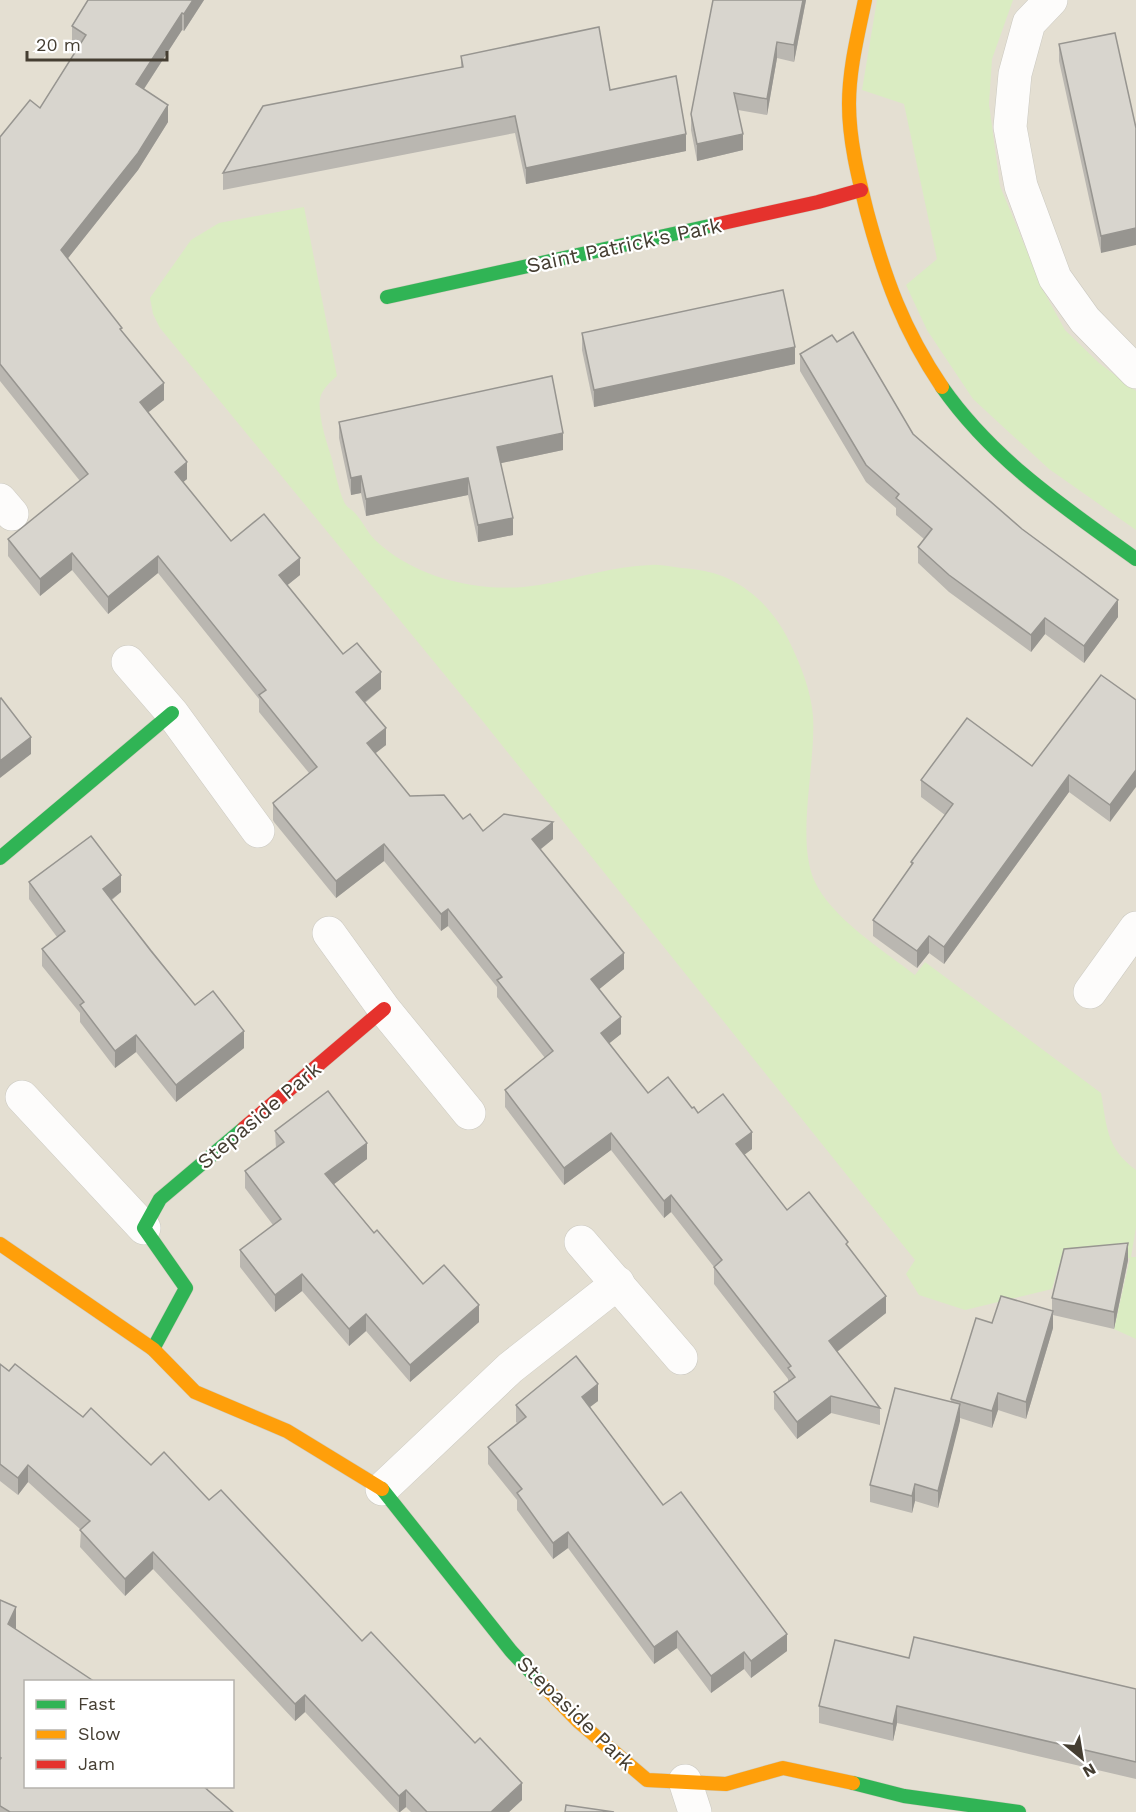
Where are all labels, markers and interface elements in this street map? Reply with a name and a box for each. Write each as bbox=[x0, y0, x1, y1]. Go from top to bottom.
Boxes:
scale bar bbox=[27, 24, 166, 62]
text: 20 m bbox=[36, 34, 81, 55]
street label: Saint Patrick's Park bbox=[524, 212, 724, 278]
street label: Stepaside Park bbox=[192, 1056, 326, 1174]
street label: Stepaside Park bbox=[512, 1651, 640, 1775]
legend bbox=[24, 1680, 234, 1788]
text: Fast bbox=[78, 1693, 116, 1714]
text: Slow bbox=[78, 1723, 121, 1744]
north arrow bbox=[1052, 1728, 1112, 1788]
text: Jam bbox=[78, 1753, 115, 1774]
text: N bbox=[1079, 1759, 1099, 1782]

